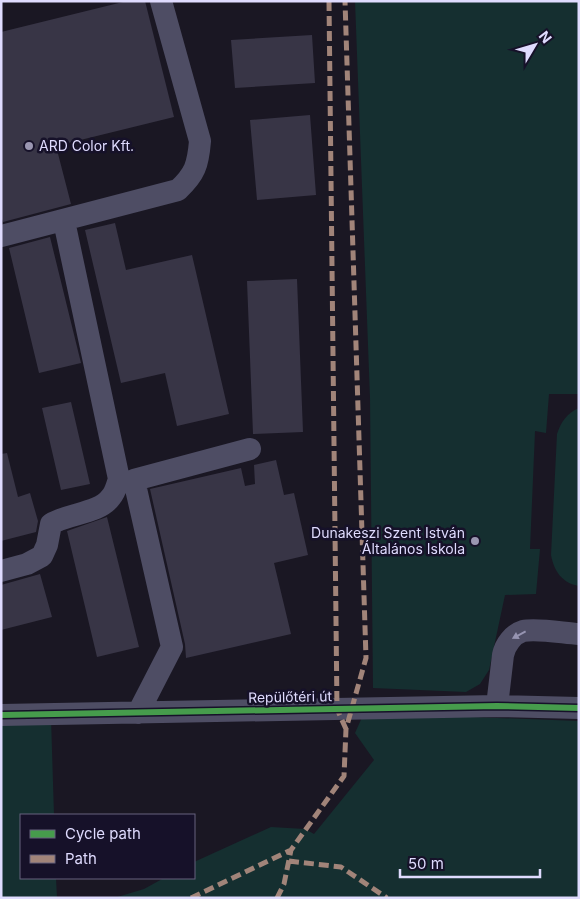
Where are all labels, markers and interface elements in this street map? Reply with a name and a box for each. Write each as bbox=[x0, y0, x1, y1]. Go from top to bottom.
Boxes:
north arrow bbox=[510, 20, 560, 70]
text: N bbox=[536, 27, 556, 46]
place label: ARD Color Kft. bbox=[39, 137, 134, 154]
marker: ARD Color Kft. bbox=[23, 140, 35, 152]
place label: Dunakeszi Szent István Általános Iskola bbox=[311, 524, 465, 557]
marker: Dunakeszi Szent István Általános Iskola bbox=[469, 535, 481, 547]
one-way arrow bbox=[511, 631, 526, 639]
street label: Repülőtéri út bbox=[248, 687, 332, 706]
legend bbox=[20, 814, 195, 879]
text: Cycle path bbox=[65, 824, 141, 843]
scale bar bbox=[400, 846, 540, 878]
text: Path bbox=[65, 849, 97, 868]
text: 50 m bbox=[408, 854, 444, 873]

